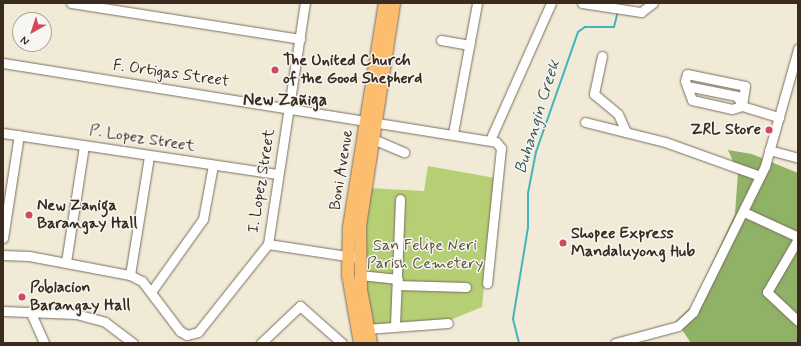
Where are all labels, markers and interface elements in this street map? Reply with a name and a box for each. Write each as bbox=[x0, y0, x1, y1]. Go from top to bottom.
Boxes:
north arrow bbox=[12, 12, 52, 52]
text: N bbox=[18, 33, 32, 48]
place label: The United Church of the Good Shepherd bbox=[283, 51, 424, 89]
street label: F. Ortigas Street bbox=[112, 56, 230, 92]
water label: Buhangin Creek bbox=[511, 58, 565, 176]
marker: The United Church of the Good Shepherd bbox=[270, 65, 280, 75]
district label: New Zañiga bbox=[243, 91, 327, 111]
place label: ZRL Store bbox=[690, 120, 761, 140]
street label: P. Lopez Street bbox=[88, 121, 196, 157]
marker: ZRL Store bbox=[764, 125, 774, 135]
street label: Boni Avenue bbox=[326, 127, 358, 213]
street label: I. Lopez Street bbox=[244, 128, 280, 234]
place label: New Zaniga Barangay Hall bbox=[37, 196, 137, 234]
marker: New Zaniga Barangay Hall bbox=[24, 210, 34, 220]
place label: Shopee Express Mandaluyong Hub bbox=[571, 224, 697, 262]
park label: San Felipe Neri Parish Cemetery bbox=[367, 236, 483, 274]
marker: Shopee Express Mandaluyong Hub bbox=[558, 238, 568, 248]
place label: Poblacion Barangay Hall bbox=[30, 278, 130, 316]
marker: Poblacion Barangay Hall bbox=[17, 292, 27, 302]

